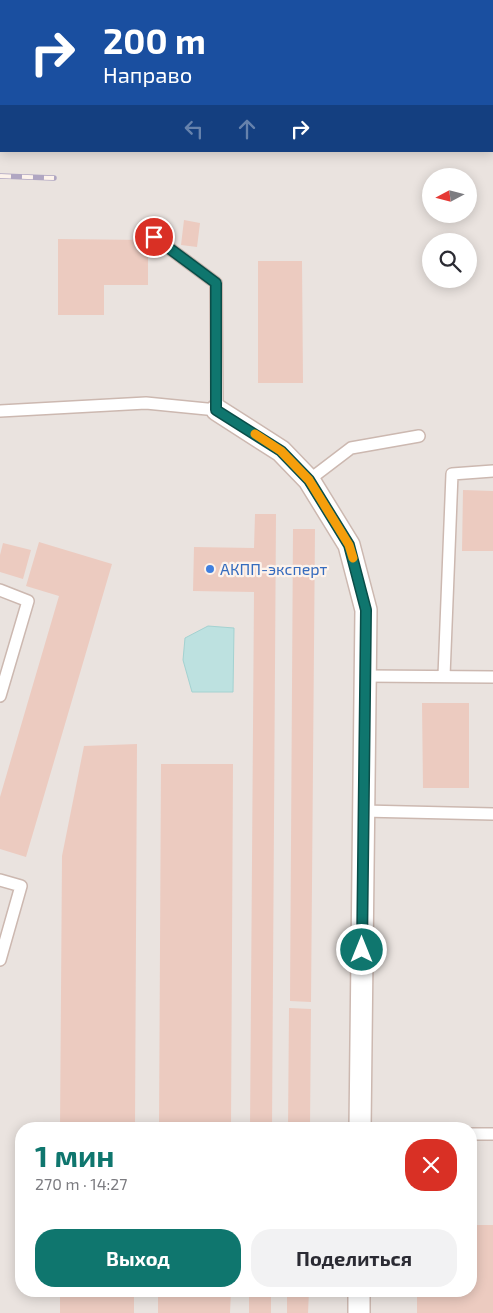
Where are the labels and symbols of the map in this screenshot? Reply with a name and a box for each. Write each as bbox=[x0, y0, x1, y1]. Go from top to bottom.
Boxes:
north arrow bbox=[422, 168, 478, 222]
pin bbox=[133, 216, 175, 258]
place label: АКПП-эксперт bbox=[220, 559, 328, 578]
marker: АКПП-эксперт bbox=[204, 563, 216, 575]
position arrow bbox=[335, 923, 387, 975]

